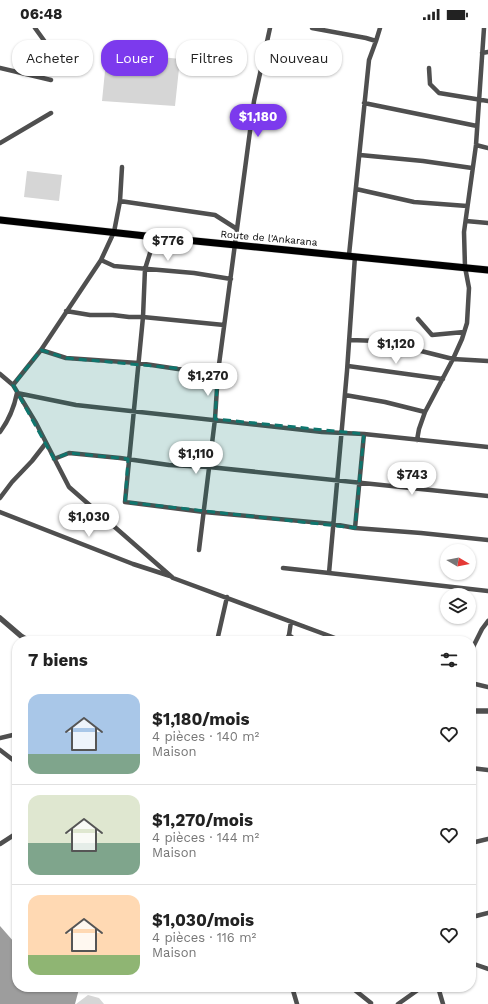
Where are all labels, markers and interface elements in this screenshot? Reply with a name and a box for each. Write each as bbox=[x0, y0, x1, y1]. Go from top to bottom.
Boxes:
text: 06:48 bbox=[20, 5, 63, 23]
chip: Acheter bbox=[12, 40, 93, 76]
chip: Louer bbox=[101, 40, 168, 76]
chip: Filtres bbox=[176, 40, 247, 76]
chip: Nouveau bbox=[255, 40, 342, 76]
pin: $1,180 bbox=[225, 104, 291, 138]
text: $1,180 bbox=[239, 109, 277, 124]
pin: $776 bbox=[144, 228, 192, 262]
street label: Route de l'Ankarana bbox=[220, 228, 318, 248]
text: $776 bbox=[152, 233, 184, 248]
pin: $1,120 bbox=[363, 331, 429, 365]
text: $1,120 bbox=[377, 336, 415, 351]
pin: $1,270 bbox=[175, 363, 241, 397]
text: $1,270 bbox=[187, 368, 229, 383]
pin: $1,110 bbox=[163, 441, 229, 475]
text: $1,110 bbox=[178, 446, 214, 461]
pin: $743 bbox=[388, 462, 436, 496]
text: $743 bbox=[396, 467, 428, 482]
pin: $1,030 bbox=[56, 504, 122, 538]
text: $1,030 bbox=[68, 509, 110, 524]
north arrow bbox=[440, 544, 476, 580]
map controls bbox=[440, 544, 476, 624]
button: layers bbox=[440, 588, 476, 624]
icon: filters bbox=[438, 649, 460, 671]
text: 7 biens bbox=[28, 650, 88, 670]
text: $1,180/mois bbox=[152, 709, 250, 729]
icon: home bbox=[60, 710, 108, 758]
icon: heart bbox=[438, 723, 460, 745]
text: 4 pièces · 140 m² bbox=[152, 729, 259, 744]
text: Maison bbox=[152, 744, 197, 759]
text: $1,270/mois bbox=[152, 810, 253, 830]
icon: home bbox=[60, 811, 108, 859]
icon: heart bbox=[438, 824, 460, 846]
text: 4 pièces · 144 m² bbox=[152, 830, 259, 845]
text: Maison bbox=[152, 845, 197, 860]
text: $1,030/mois bbox=[152, 910, 254, 930]
icon: home bbox=[60, 911, 108, 959]
icon: heart bbox=[438, 924, 460, 946]
text: 4 pièces · 116 m² bbox=[152, 930, 256, 945]
text: Maison bbox=[152, 945, 197, 960]

